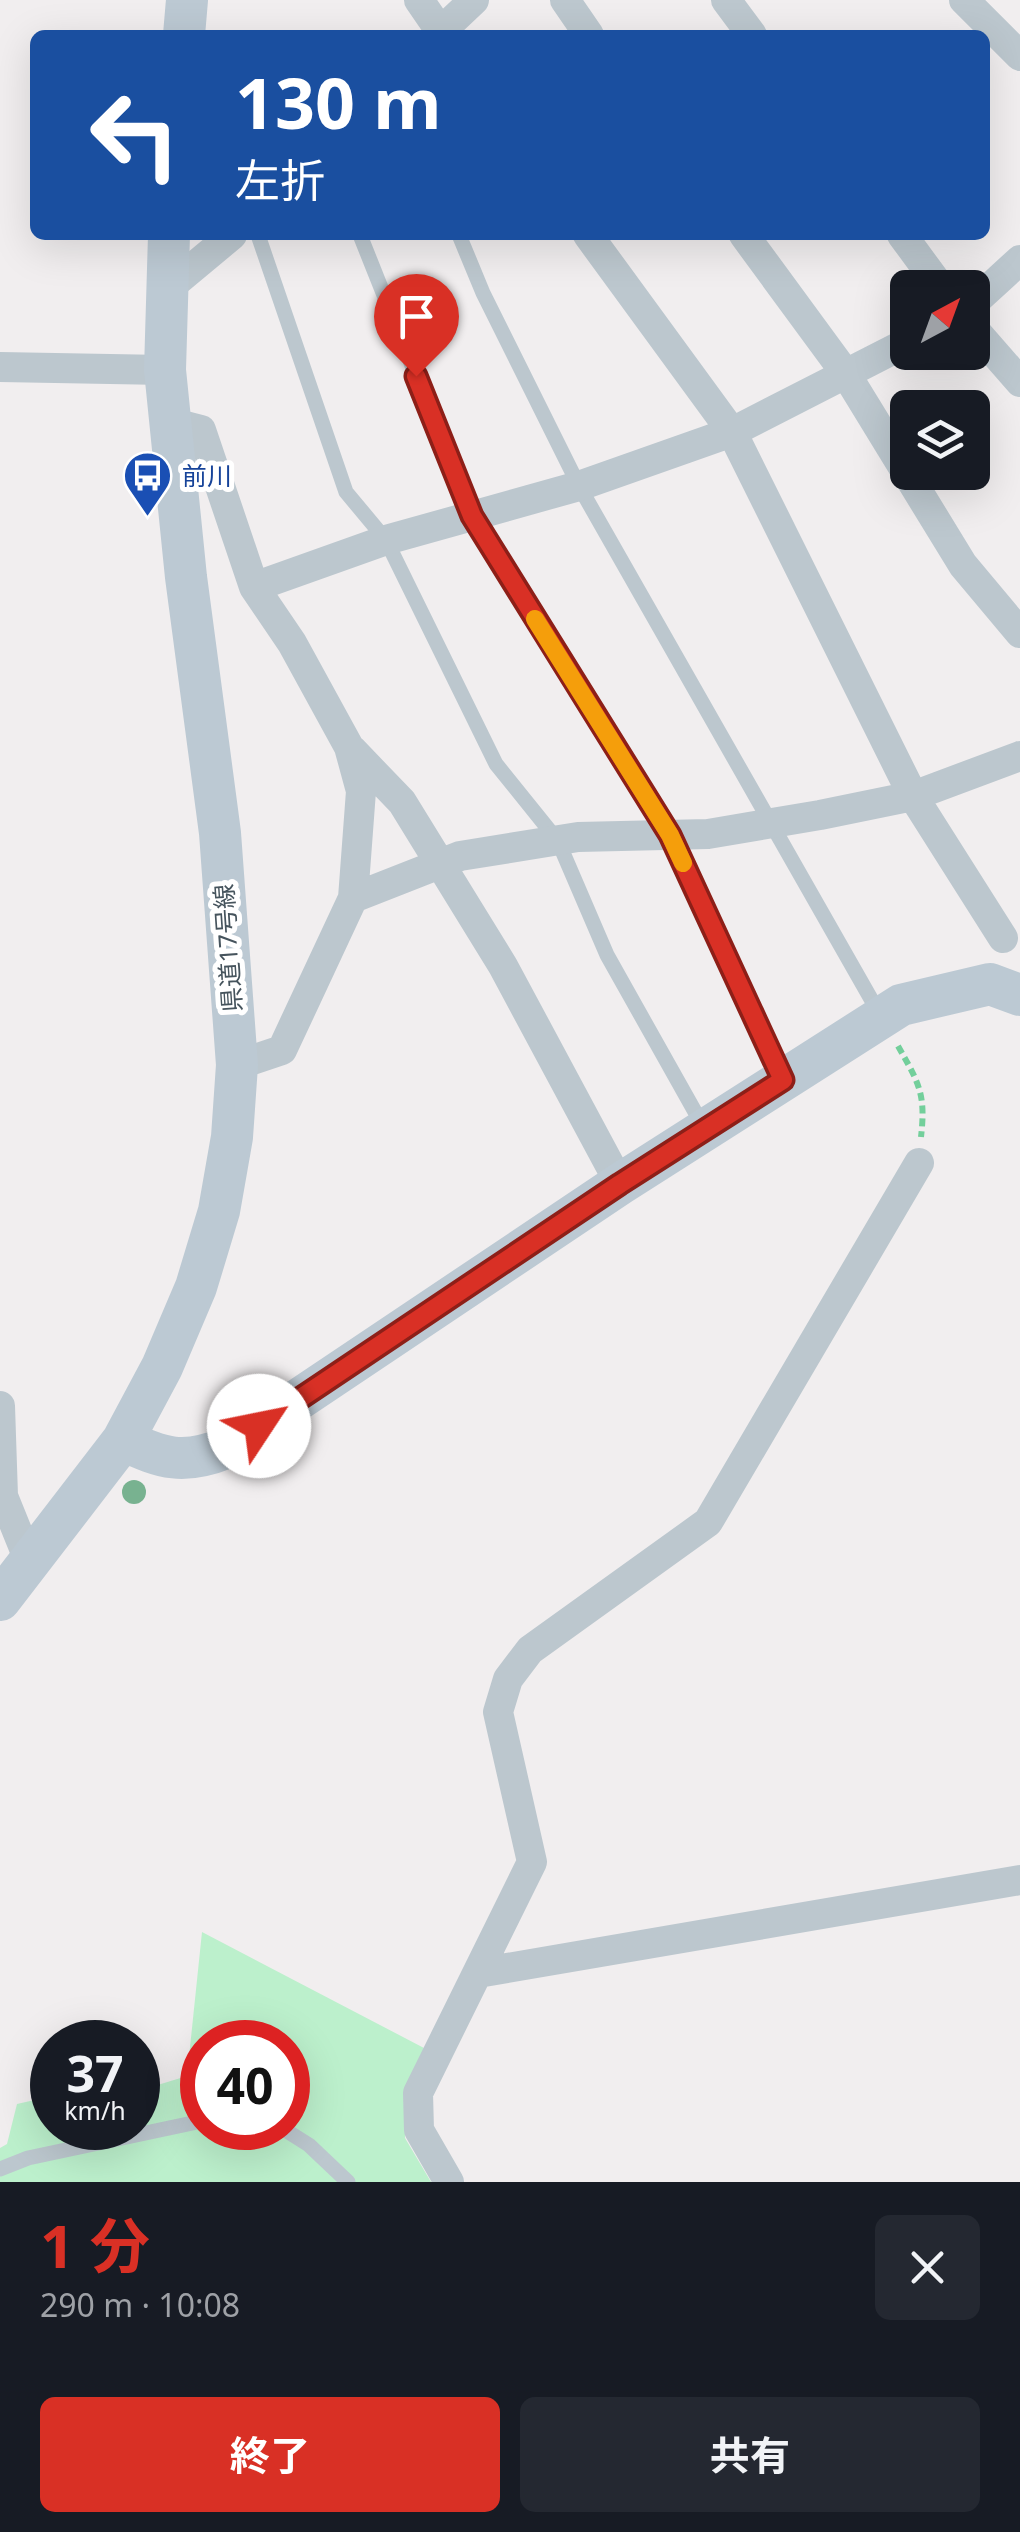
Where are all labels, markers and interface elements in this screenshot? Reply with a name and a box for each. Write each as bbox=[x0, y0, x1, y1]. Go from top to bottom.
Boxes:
text: 130 m bbox=[235, 54, 442, 150]
icon: left bbox=[70, 70, 200, 200]
text: 左折 bbox=[235, 149, 325, 210]
north arrow bbox=[890, 270, 990, 370]
map controls bbox=[890, 270, 990, 490]
pin bbox=[374, 274, 459, 377]
icon: arrive bbox=[389, 289, 444, 344]
button: layers bbox=[890, 390, 990, 490]
bus stop icon: 前川 bbox=[121, 450, 173, 518]
place label: 前川 bbox=[182, 458, 232, 492]
street label: 県道17号線 bbox=[206, 883, 248, 1013]
position arrow bbox=[207, 1374, 311, 1478]
speed limit sign: 40 bbox=[180, 2020, 310, 2150]
text: 37 bbox=[66, 2039, 124, 2107]
text: km/h bbox=[64, 2093, 126, 2127]
text: 1 分 bbox=[40, 2204, 150, 2286]
button: close bbox=[875, 2215, 980, 2320]
text: 290 m · 10:08 bbox=[40, 2283, 240, 2326]
button: 終了 bbox=[40, 2397, 500, 2512]
button: 共有 bbox=[520, 2397, 980, 2512]

